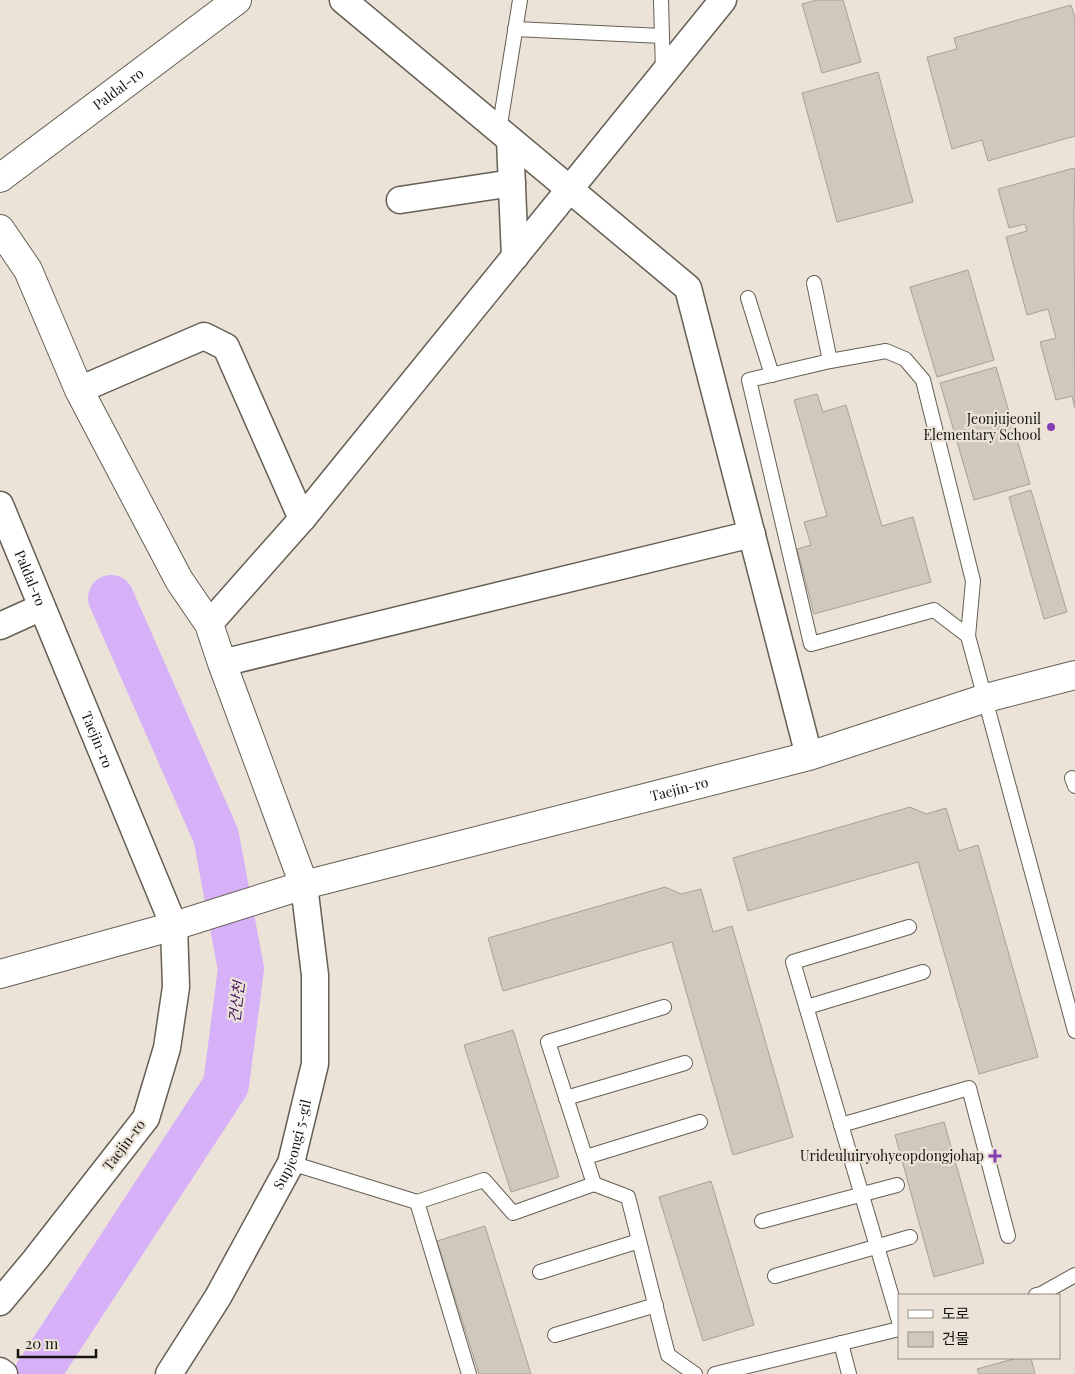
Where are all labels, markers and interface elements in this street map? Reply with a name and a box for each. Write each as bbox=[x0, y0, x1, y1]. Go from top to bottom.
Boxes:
street label: Paldal-ro bbox=[89, 63, 147, 114]
place label: Jeonjujeonil Elementary School bbox=[924, 409, 1041, 444]
marker: Jeonjujeonil Elementary School bbox=[1045, 421, 1057, 433]
street label: Paldal-ro bbox=[11, 547, 51, 609]
street label: Taejin-ro bbox=[77, 709, 118, 771]
street label: Taejin-ro bbox=[648, 772, 710, 805]
water label: 건산천 bbox=[224, 978, 249, 1024]
street label: Supjeongi 5-gil bbox=[268, 1097, 315, 1193]
street label: Taejin-ro bbox=[98, 1115, 149, 1174]
place label: Urideuluiryohyeopdongjohap bbox=[800, 1146, 984, 1165]
marker: Urideuluiryohyeopdongjohap bbox=[988, 1149, 1002, 1163]
legend bbox=[898, 1294, 1060, 1359]
text: 도로 bbox=[942, 1303, 970, 1323]
scale bar bbox=[18, 1326, 95, 1358]
text: 건물 bbox=[942, 1328, 970, 1348]
text: 20 m bbox=[25, 1333, 59, 1353]

